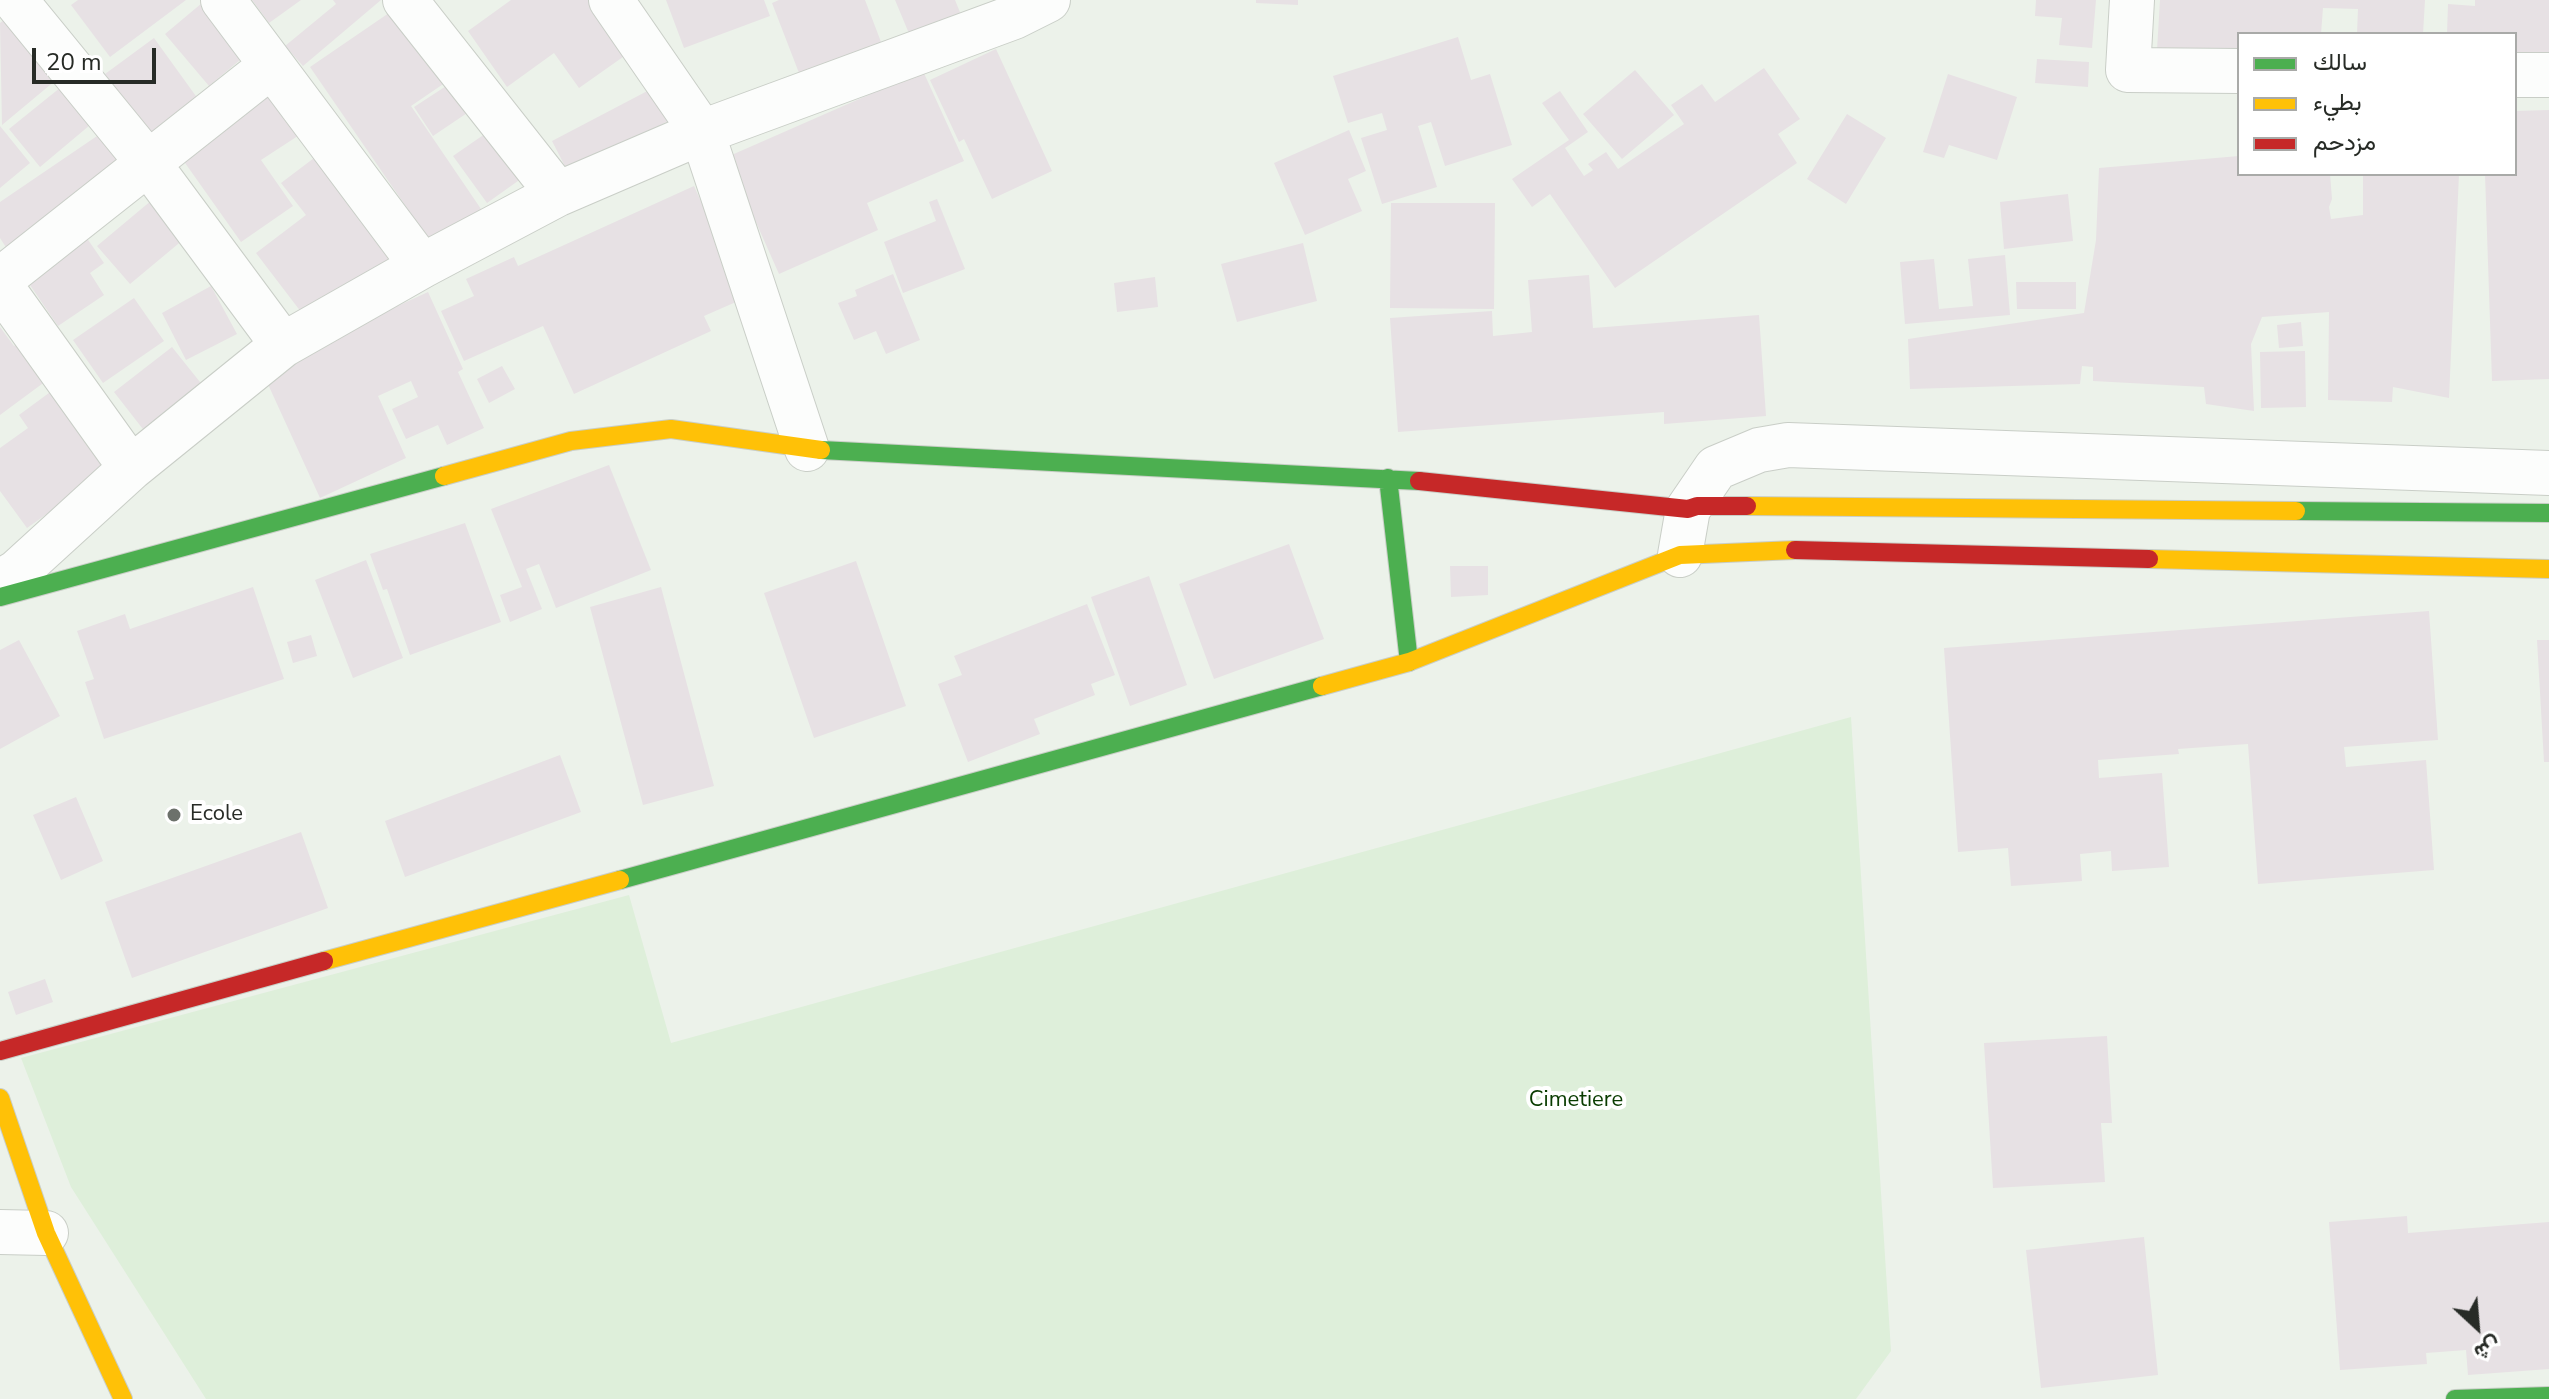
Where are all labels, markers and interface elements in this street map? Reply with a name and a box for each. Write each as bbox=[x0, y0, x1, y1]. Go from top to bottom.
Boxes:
scale bar bbox=[36, 32, 160, 82]
legend bbox=[2237, 32, 2517, 176]
text: 20 m bbox=[46, 46, 102, 78]
text: سالك bbox=[2313, 46, 2367, 78]
text: بطيء bbox=[2313, 86, 2362, 118]
text: مزدحم bbox=[2313, 126, 2376, 158]
place label: Ecole bbox=[190, 802, 243, 828]
marker: Ecole bbox=[165, 806, 183, 824]
park label: Cimetiere bbox=[1529, 1088, 1623, 1114]
north arrow bbox=[2437, 1287, 2517, 1367]
text: ش bbox=[2469, 1329, 2506, 1368]

